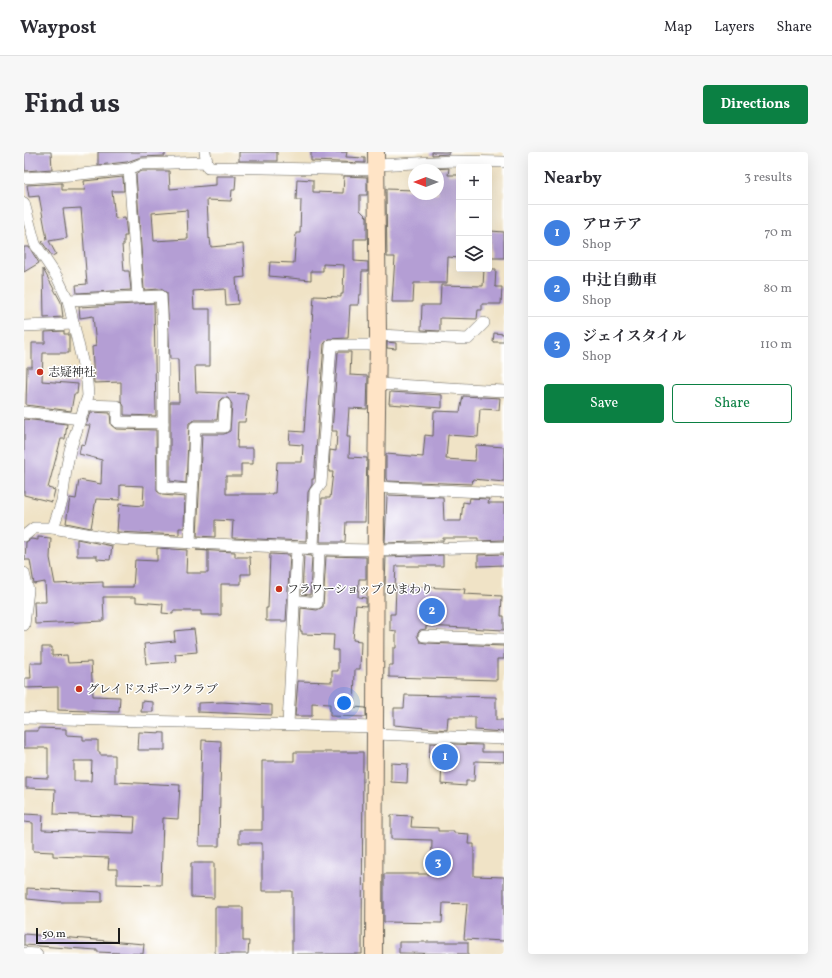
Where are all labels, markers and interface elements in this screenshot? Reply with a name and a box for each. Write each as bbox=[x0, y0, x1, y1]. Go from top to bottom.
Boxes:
text: Waypost bbox=[20, 15, 96, 41]
text: Map bbox=[664, 18, 692, 37]
text: Layers bbox=[714, 18, 754, 37]
text: Share bbox=[776, 18, 812, 37]
text: Find us bbox=[24, 85, 120, 124]
button: Directions bbox=[703, 85, 808, 124]
north arrow bbox=[408, 164, 444, 200]
map controls bbox=[456, 164, 492, 272]
button: + bbox=[456, 164, 492, 200]
text: Nearby bbox=[544, 167, 602, 190]
text: 3 results bbox=[744, 169, 792, 187]
button: − bbox=[456, 200, 492, 236]
text: アロテア bbox=[582, 215, 642, 236]
text: 1 bbox=[554, 224, 560, 242]
text: 70 m bbox=[764, 224, 792, 242]
button: layers bbox=[456, 236, 492, 272]
text: Shop bbox=[582, 236, 611, 254]
text: 中辻自動車 bbox=[582, 271, 657, 292]
text: 2 bbox=[554, 280, 560, 298]
text: 80 m bbox=[763, 280, 792, 298]
text: Shop bbox=[582, 292, 611, 310]
text: ジェイスタイル bbox=[582, 327, 686, 348]
text: 3 bbox=[554, 336, 560, 354]
text: 110 m bbox=[760, 336, 792, 354]
text: Shop bbox=[582, 348, 611, 366]
place label: 志疑神社 bbox=[48, 365, 96, 381]
marker: 志疑神社 bbox=[35, 367, 45, 377]
button: Save bbox=[544, 384, 664, 423]
button: Share bbox=[672, 384, 792, 423]
place label: フラワーショップ ひまわり bbox=[287, 582, 433, 598]
marker: フラワーショップ ひまわり bbox=[274, 584, 284, 594]
pin: 2 bbox=[419, 596, 445, 626]
place label: グレイドスポーツクラブ bbox=[87, 682, 218, 698]
marker: グレイドスポーツクラブ bbox=[74, 684, 84, 694]
your location bbox=[334, 693, 354, 713]
pin: 1 bbox=[432, 742, 458, 772]
pin: 3 bbox=[425, 848, 451, 878]
scale bar bbox=[36, 926, 120, 945]
text: 50 m bbox=[42, 927, 66, 942]

